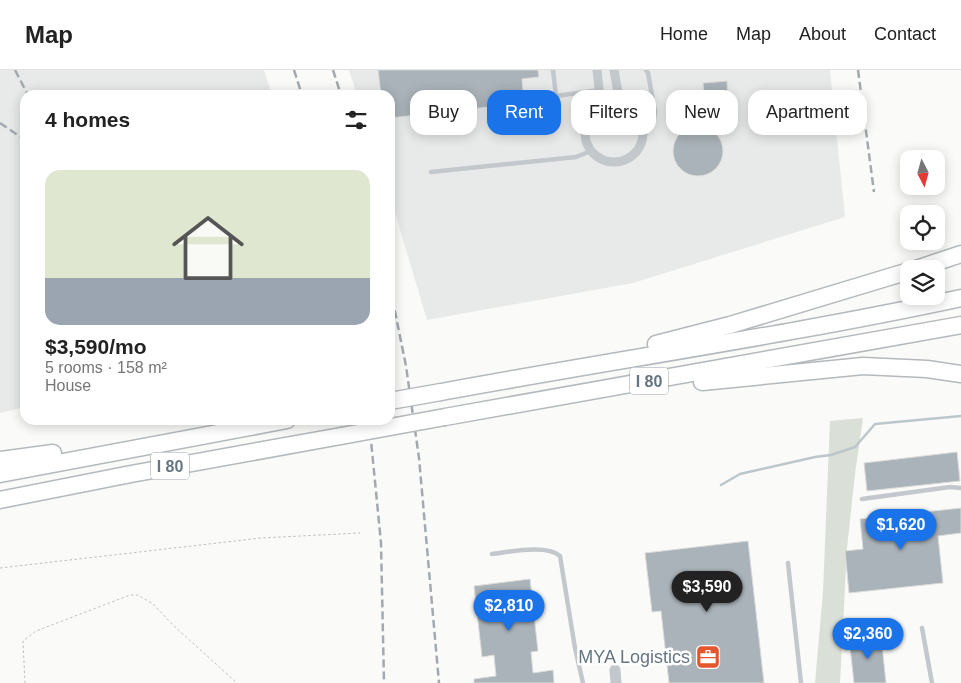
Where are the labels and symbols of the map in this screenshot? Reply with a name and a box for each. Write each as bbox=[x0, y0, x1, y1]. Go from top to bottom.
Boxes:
north arrow bbox=[900, 150, 945, 195]
road number: I 80 bbox=[630, 368, 668, 394]
road number: I 80 bbox=[151, 452, 189, 480]
pin: $1,620 bbox=[860, 508, 942, 551]
pin: $3,590 bbox=[666, 570, 748, 613]
pin: $2,810 bbox=[468, 590, 550, 632]
pin: $2,360 bbox=[827, 618, 909, 660]
office icon: MYA Logistics bbox=[695, 644, 721, 670]
place label: MYA Logistics bbox=[578, 647, 690, 667]

